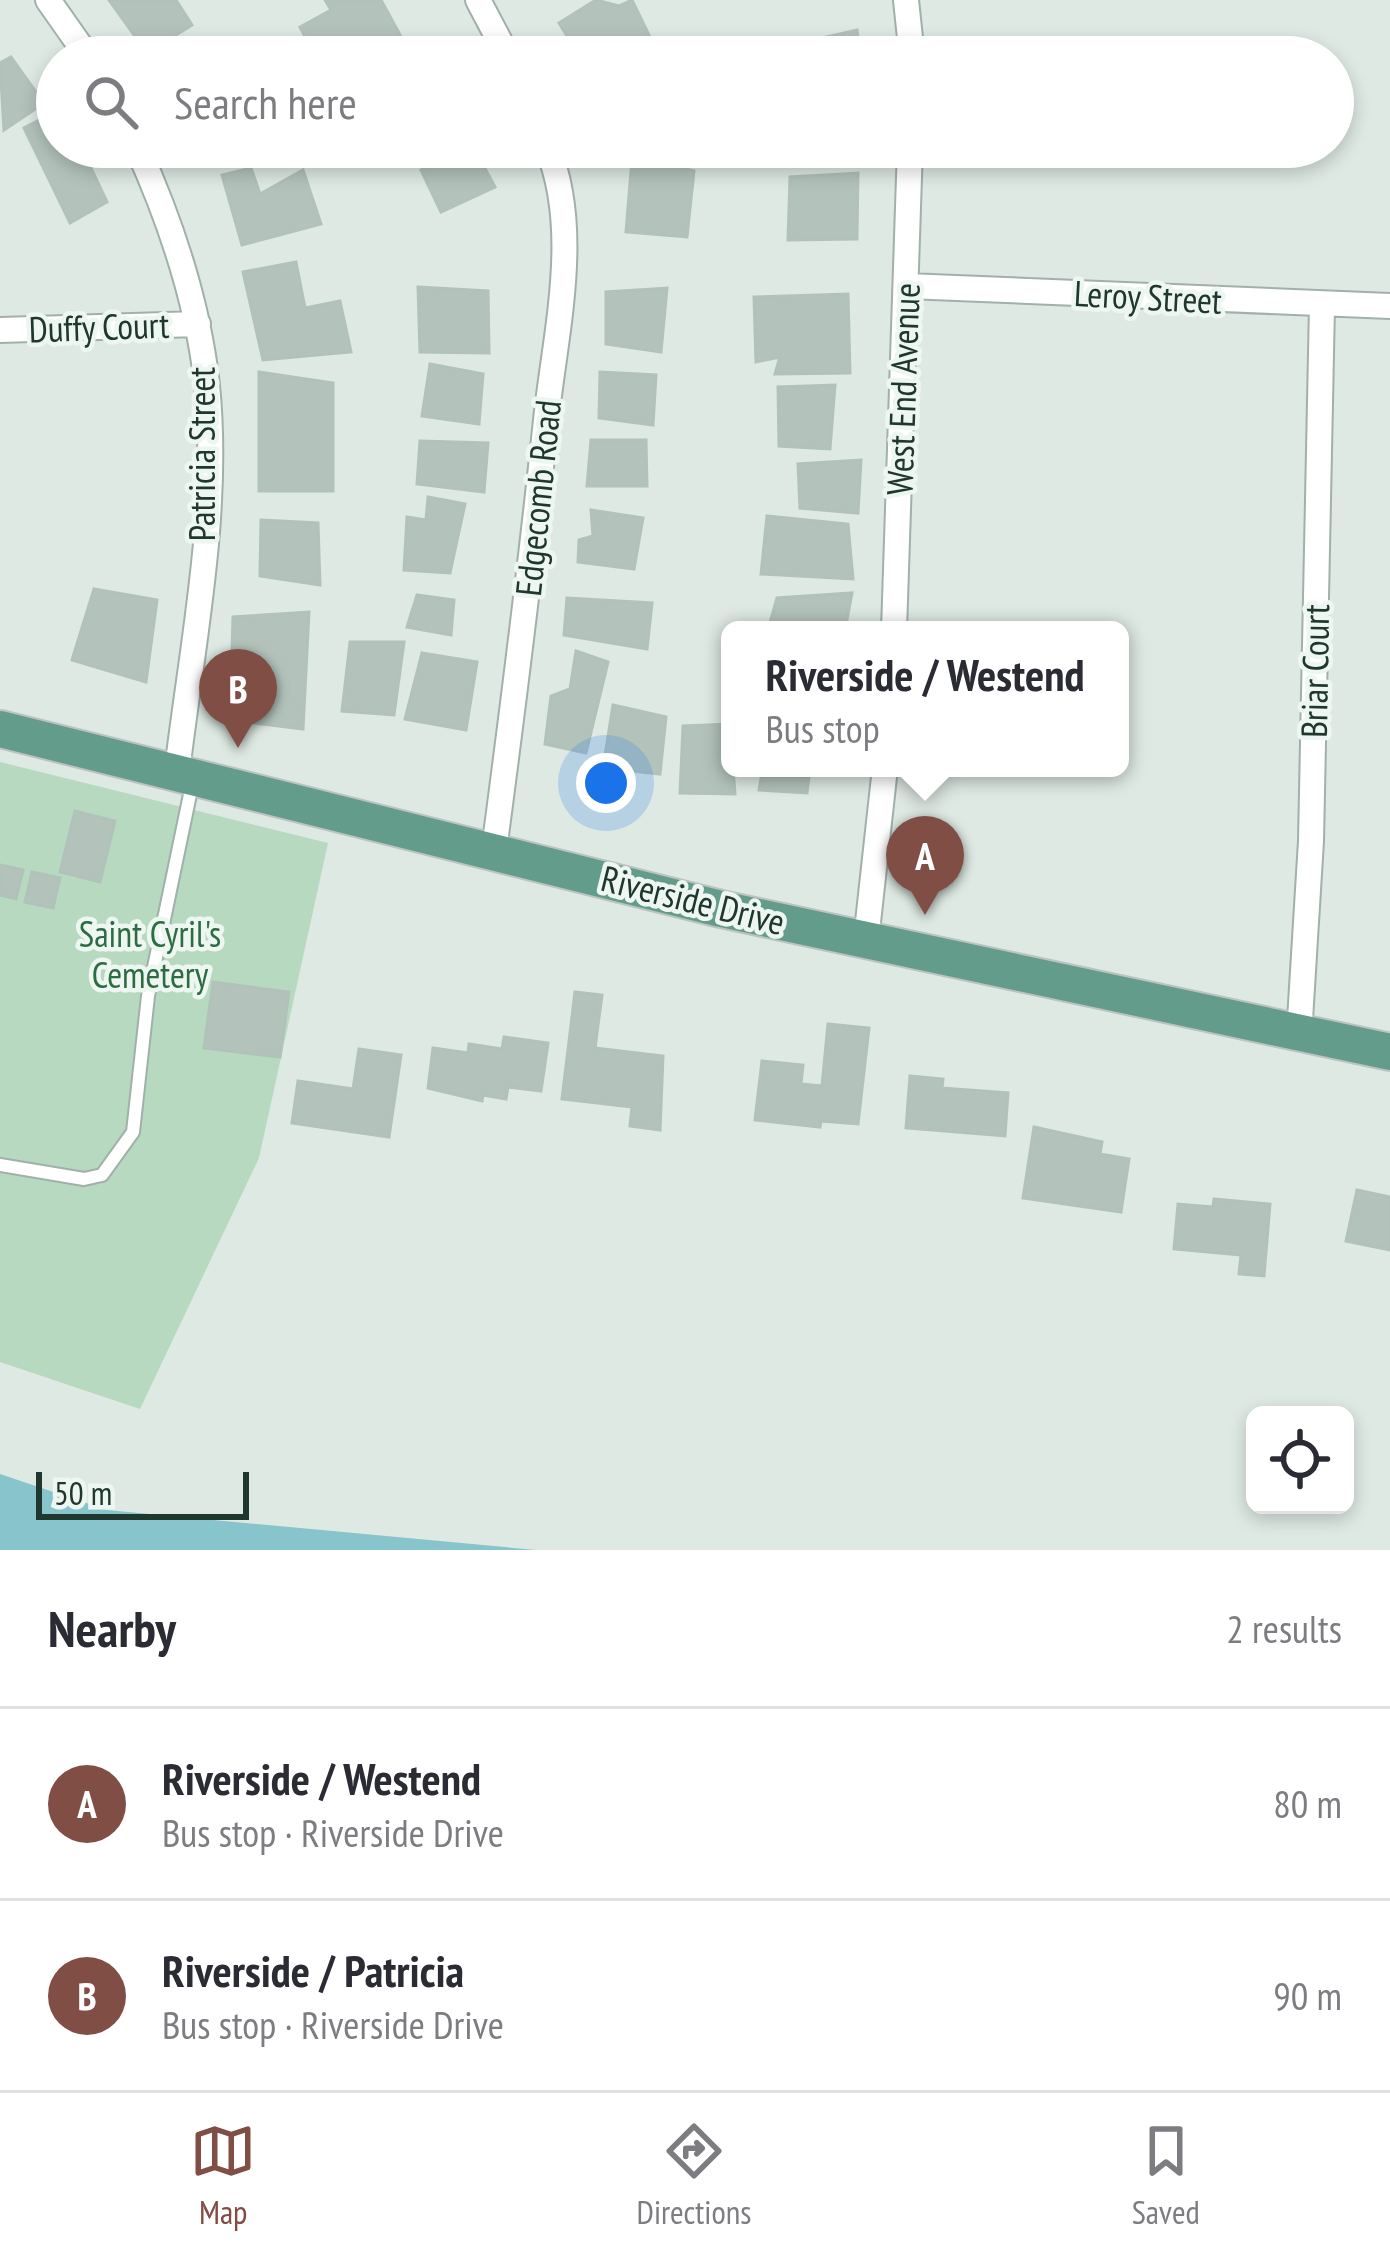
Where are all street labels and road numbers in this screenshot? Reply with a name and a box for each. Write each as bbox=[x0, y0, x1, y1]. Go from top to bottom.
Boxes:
street label: Leroy Street bbox=[1073, 269, 1223, 324]
street label: West End Avenue bbox=[875, 282, 930, 496]
street label: Duffy Court bbox=[28, 301, 170, 352]
street label: Patricia Street bbox=[178, 367, 225, 541]
street label: Edgecomb Road bbox=[504, 398, 571, 598]
street label: Briar Court bbox=[1290, 604, 1339, 738]
street label: Riverside Drive bbox=[597, 854, 790, 945]

